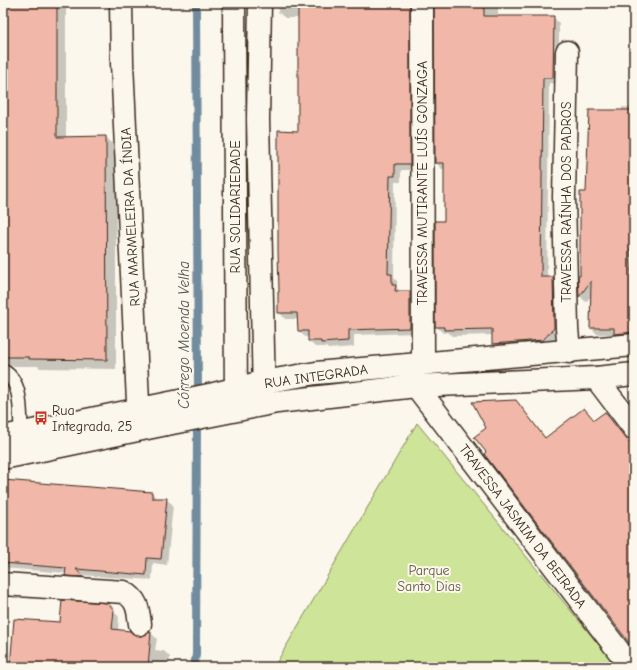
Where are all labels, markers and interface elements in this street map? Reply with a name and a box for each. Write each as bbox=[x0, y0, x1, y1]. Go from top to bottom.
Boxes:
street label: TRAVESSA MUTIRANTE LUÍS GONZAGA bbox=[414, 61, 431, 305]
street label: TRAVESSA RAÍNHA DOS PADROS bbox=[558, 101, 575, 303]
street label: RUA MARMELEIRA DA ÍNDIA bbox=[117, 127, 144, 307]
street label: RUA SOLIDARIEDADE bbox=[227, 140, 244, 274]
water label: Córrego Moenda Velha bbox=[175, 261, 193, 409]
street label: RUA INTEGRADA bbox=[263, 361, 369, 392]
place label: Rua Integrada, 25 bbox=[52, 402, 132, 435]
bus stop icon: Rua Integrada, 25 bbox=[33, 410, 49, 426]
street label: TRAVESSA JASMIM DA BEIRADA bbox=[455, 441, 590, 612]
park label: Parque Santo Dias bbox=[397, 562, 461, 595]

